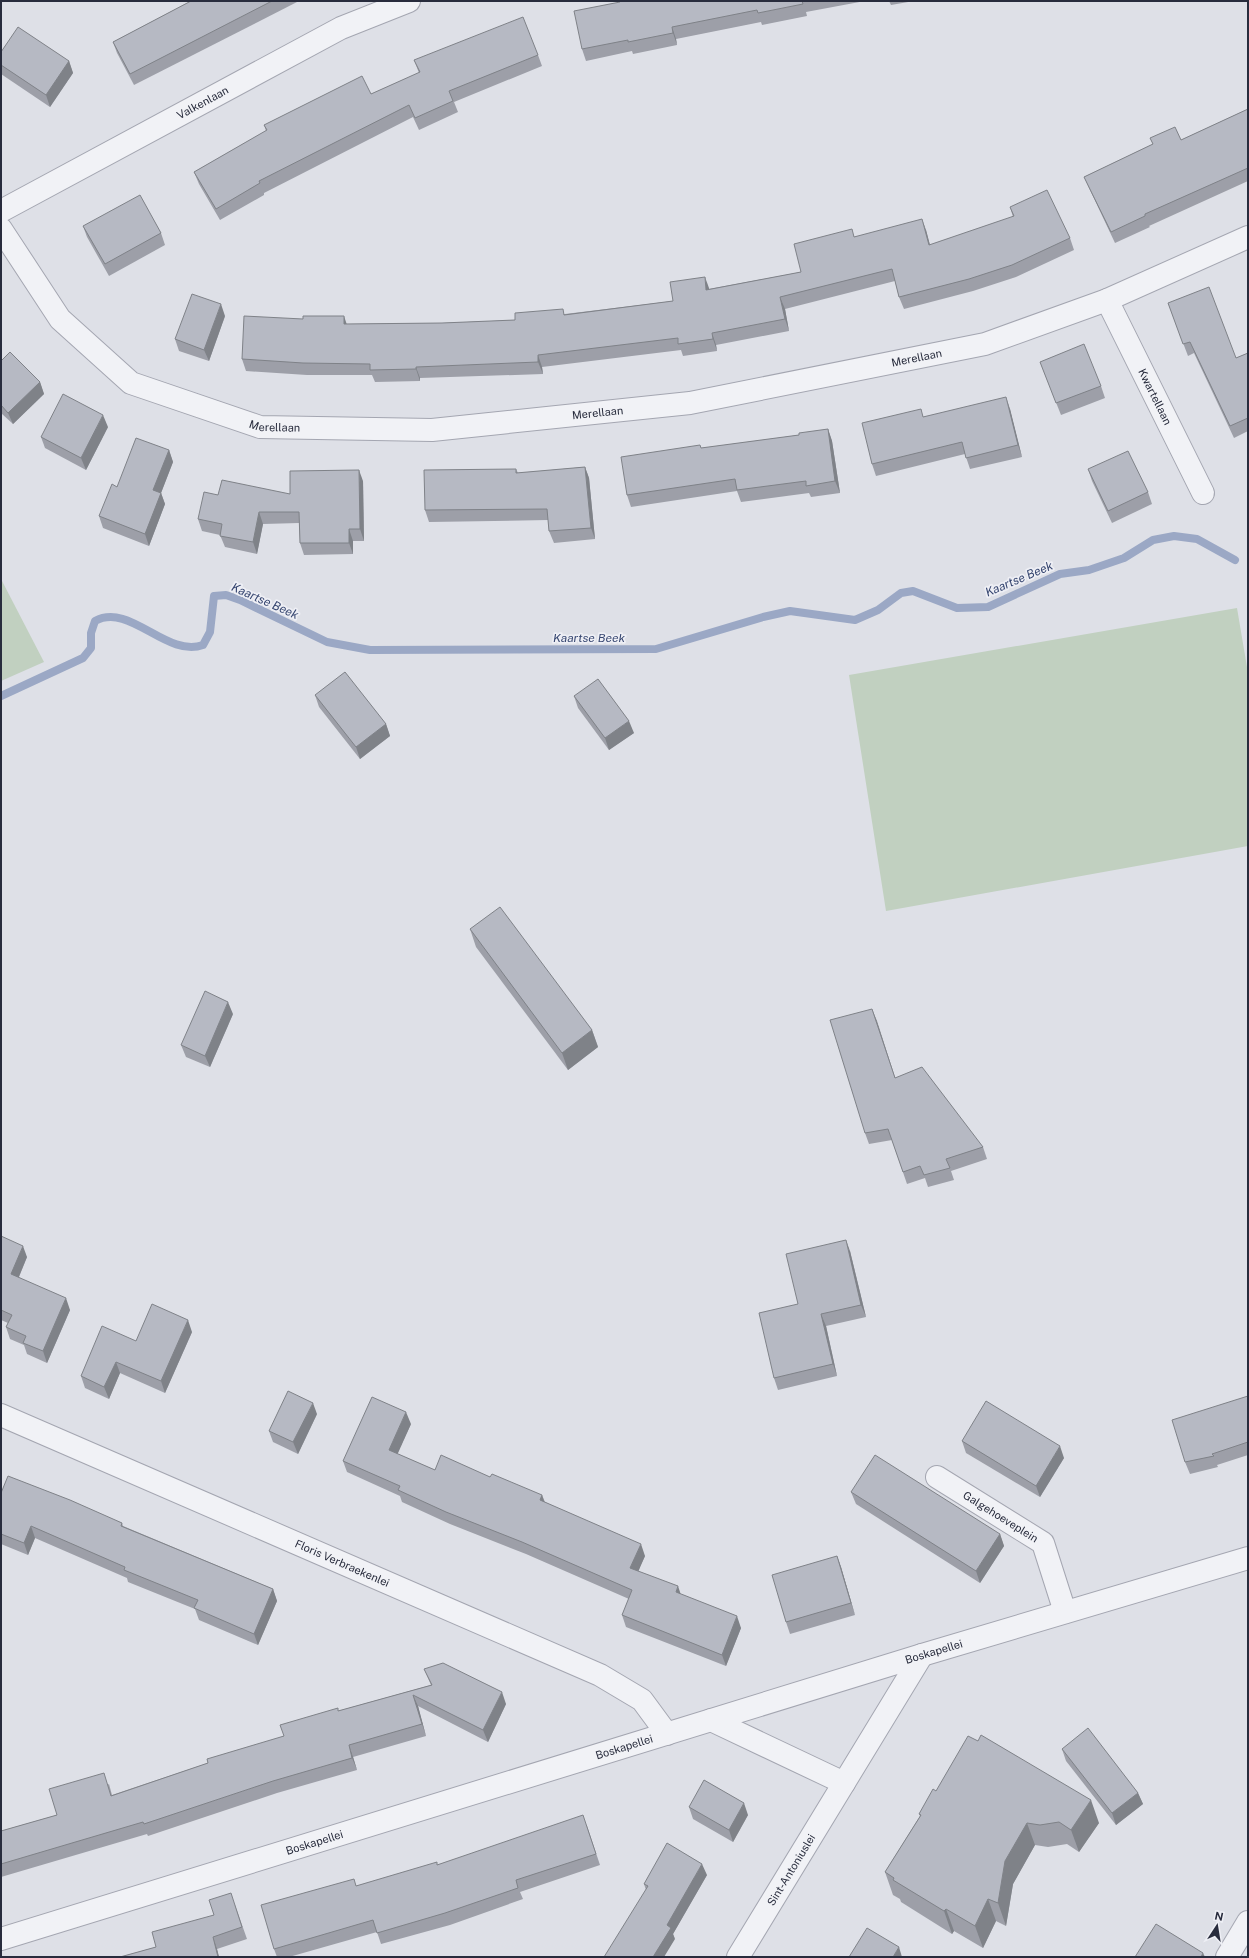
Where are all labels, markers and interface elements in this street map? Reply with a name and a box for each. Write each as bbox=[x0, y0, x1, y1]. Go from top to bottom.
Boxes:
street label: Valkenlaan bbox=[175, 84, 230, 121]
street label: Merellaan bbox=[890, 347, 943, 369]
street label: Kwartellaan bbox=[1136, 367, 1174, 427]
street label: Merellaan bbox=[571, 404, 624, 421]
street label: Merellaan bbox=[247, 418, 300, 434]
water label: Kaartse Beek bbox=[983, 558, 1055, 600]
water label: Kaartse Beek bbox=[229, 580, 301, 622]
water label: Kaartse Beek bbox=[553, 631, 625, 645]
street label: Galgehoeveplein bbox=[961, 1489, 1040, 1544]
street label: Floris Verbraekenlei bbox=[293, 1537, 391, 1589]
street label: Boskapellei bbox=[904, 1637, 964, 1666]
street label: Boskapellei bbox=[594, 1732, 654, 1761]
street label: Boskapellei bbox=[284, 1828, 345, 1857]
street label: Sint-Antoniuslei bbox=[765, 1832, 817, 1908]
north arrow bbox=[1197, 1906, 1237, 1946]
text: N bbox=[1214, 1909, 1225, 1923]

